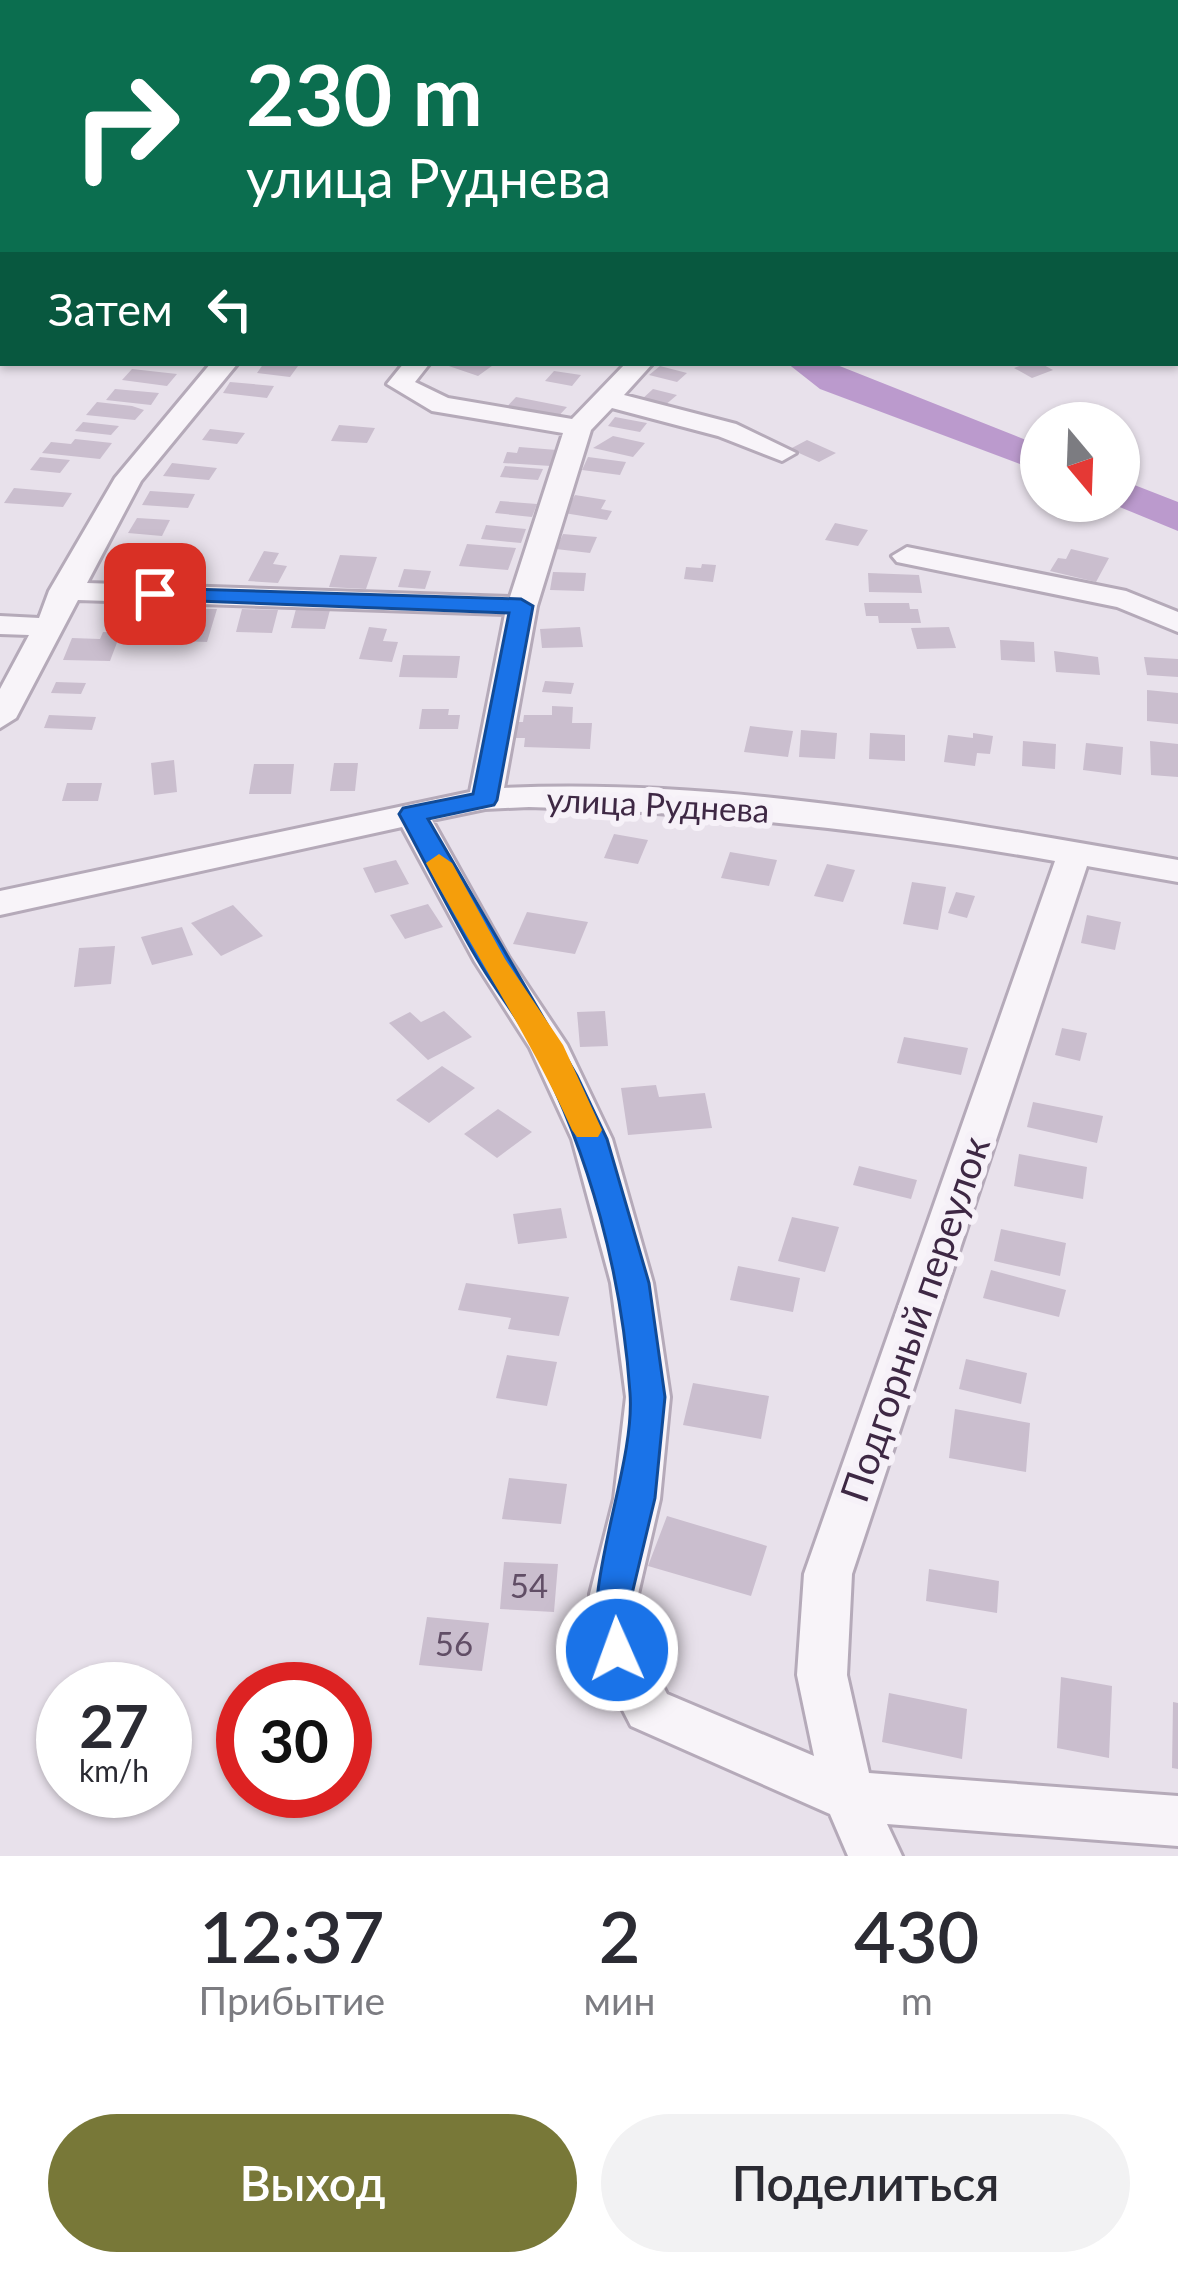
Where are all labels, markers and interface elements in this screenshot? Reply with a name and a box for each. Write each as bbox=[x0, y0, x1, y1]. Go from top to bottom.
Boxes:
text: 230 m bbox=[246, 43, 483, 144]
icon: right bbox=[48, 48, 204, 204]
text: улица Руднева bbox=[246, 145, 611, 210]
icon: left bbox=[197, 276, 263, 342]
text: Затем bbox=[48, 282, 173, 336]
north arrow bbox=[1020, 402, 1140, 522]
map controls bbox=[1020, 402, 1140, 522]
pin bbox=[104, 543, 206, 645]
icon: arrive bbox=[122, 561, 188, 627]
street label: улица Руднева bbox=[546, 778, 770, 830]
street label: Подгорный переулок bbox=[830, 1130, 998, 1507]
house number: 54 bbox=[510, 1565, 548, 1605]
position arrow bbox=[554, 1587, 680, 1713]
house number: 56 bbox=[435, 1623, 473, 1663]
speed limit sign: 30 bbox=[216, 1662, 372, 1818]
text: 27 bbox=[79, 1689, 149, 1761]
text: km/h bbox=[79, 1752, 149, 1788]
text: 12:37 bbox=[199, 1892, 384, 1978]
text: 2 bbox=[599, 1892, 640, 1978]
text: 430 bbox=[854, 1892, 979, 1978]
text: Прибытие bbox=[199, 1977, 385, 2023]
text: мин bbox=[584, 1977, 656, 2023]
text: m bbox=[901, 1977, 933, 2023]
button: Выход bbox=[48, 2114, 577, 2252]
button: Поделиться bbox=[601, 2114, 1130, 2252]

